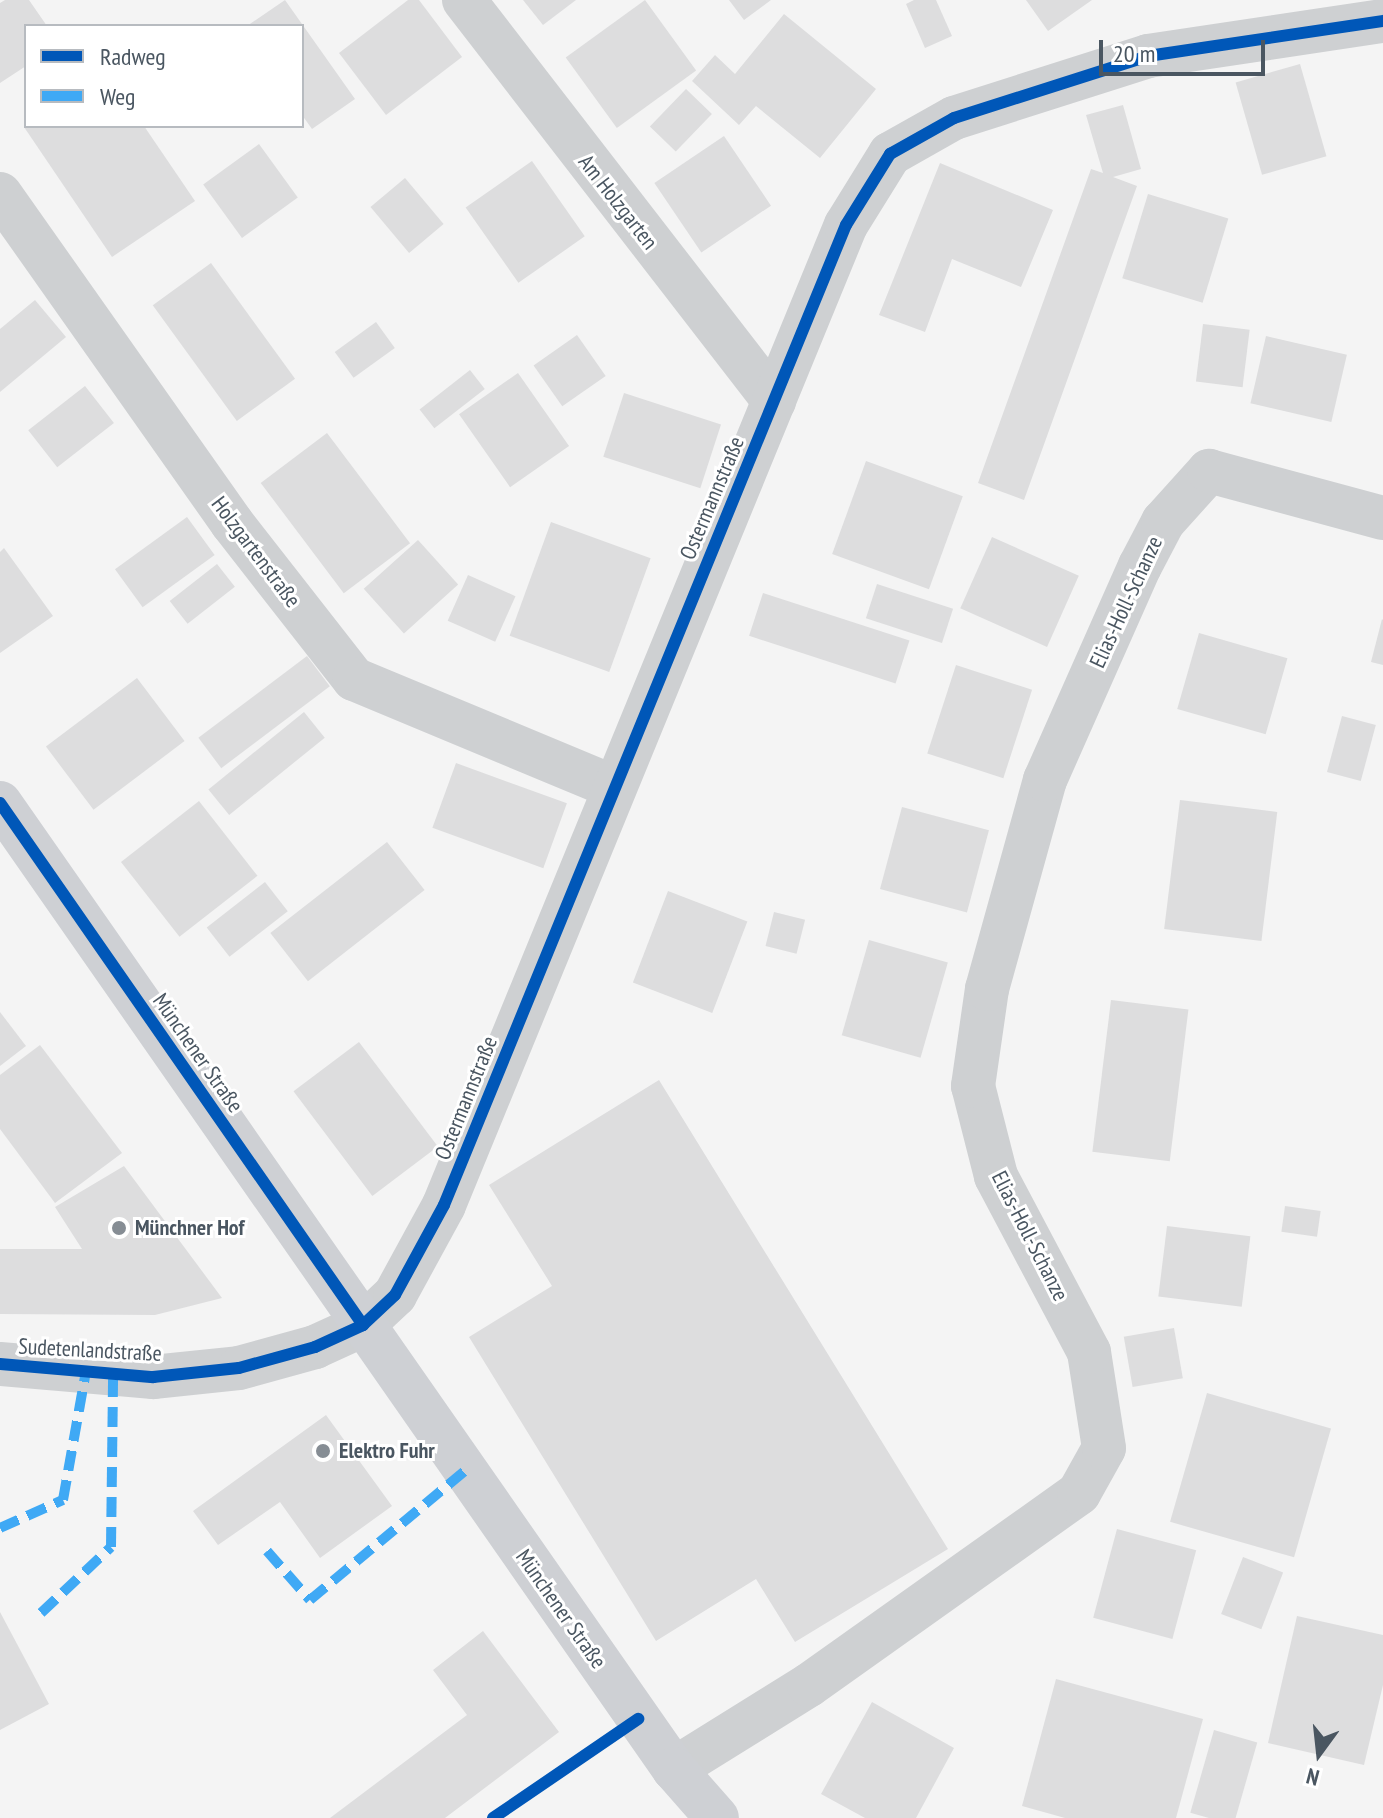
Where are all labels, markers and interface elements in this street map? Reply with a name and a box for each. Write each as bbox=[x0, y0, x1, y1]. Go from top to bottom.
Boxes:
legend bbox=[24, 24, 304, 128]
scale bar bbox=[1103, 24, 1269, 74]
text: 20 m bbox=[1113, 38, 1155, 69]
text: Radweg bbox=[100, 41, 166, 72]
text: Weg bbox=[100, 81, 135, 112]
street label: Am Holzgarten bbox=[573, 149, 663, 255]
street label: Ostermannstraße bbox=[674, 433, 750, 563]
street label: Holzgartenstraße bbox=[206, 491, 306, 613]
street label: Elias-Holl-Schanze bbox=[1084, 532, 1168, 672]
street label: Münchener Straße bbox=[147, 988, 249, 1118]
street label: Ostermannstraße bbox=[429, 1032, 503, 1164]
street label: Elias-Holl-Schanze bbox=[986, 1167, 1074, 1305]
place label: Münchner Hof bbox=[135, 1215, 244, 1241]
marker: Münchner Hof bbox=[110, 1219, 128, 1237]
street label: Sudetenlandstraße bbox=[18, 1333, 162, 1367]
place label: Elektro Fuhr bbox=[339, 1438, 435, 1464]
marker: Elektro Fuhr bbox=[314, 1442, 332, 1460]
street label: Münchener Straße bbox=[510, 1544, 612, 1674]
north arrow bbox=[1279, 1714, 1359, 1794]
text: N bbox=[1303, 1762, 1322, 1792]

